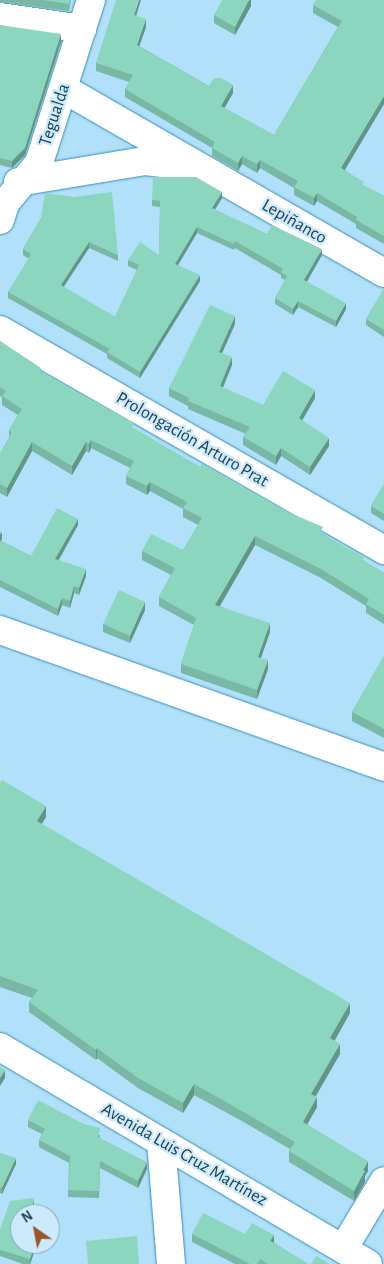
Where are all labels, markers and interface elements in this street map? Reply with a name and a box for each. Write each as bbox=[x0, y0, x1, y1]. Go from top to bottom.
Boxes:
street label: Tegualda bbox=[35, 81, 75, 149]
street label: Lepiñanco bbox=[258, 195, 330, 249]
street label: Prolongación Arturo Prat bbox=[112, 388, 272, 492]
street label: Avenida Luis Cruz Martínez bbox=[97, 1099, 271, 1211]
north arrow bbox=[10, 1204, 60, 1254]
text: N bbox=[19, 1209, 35, 1226]

